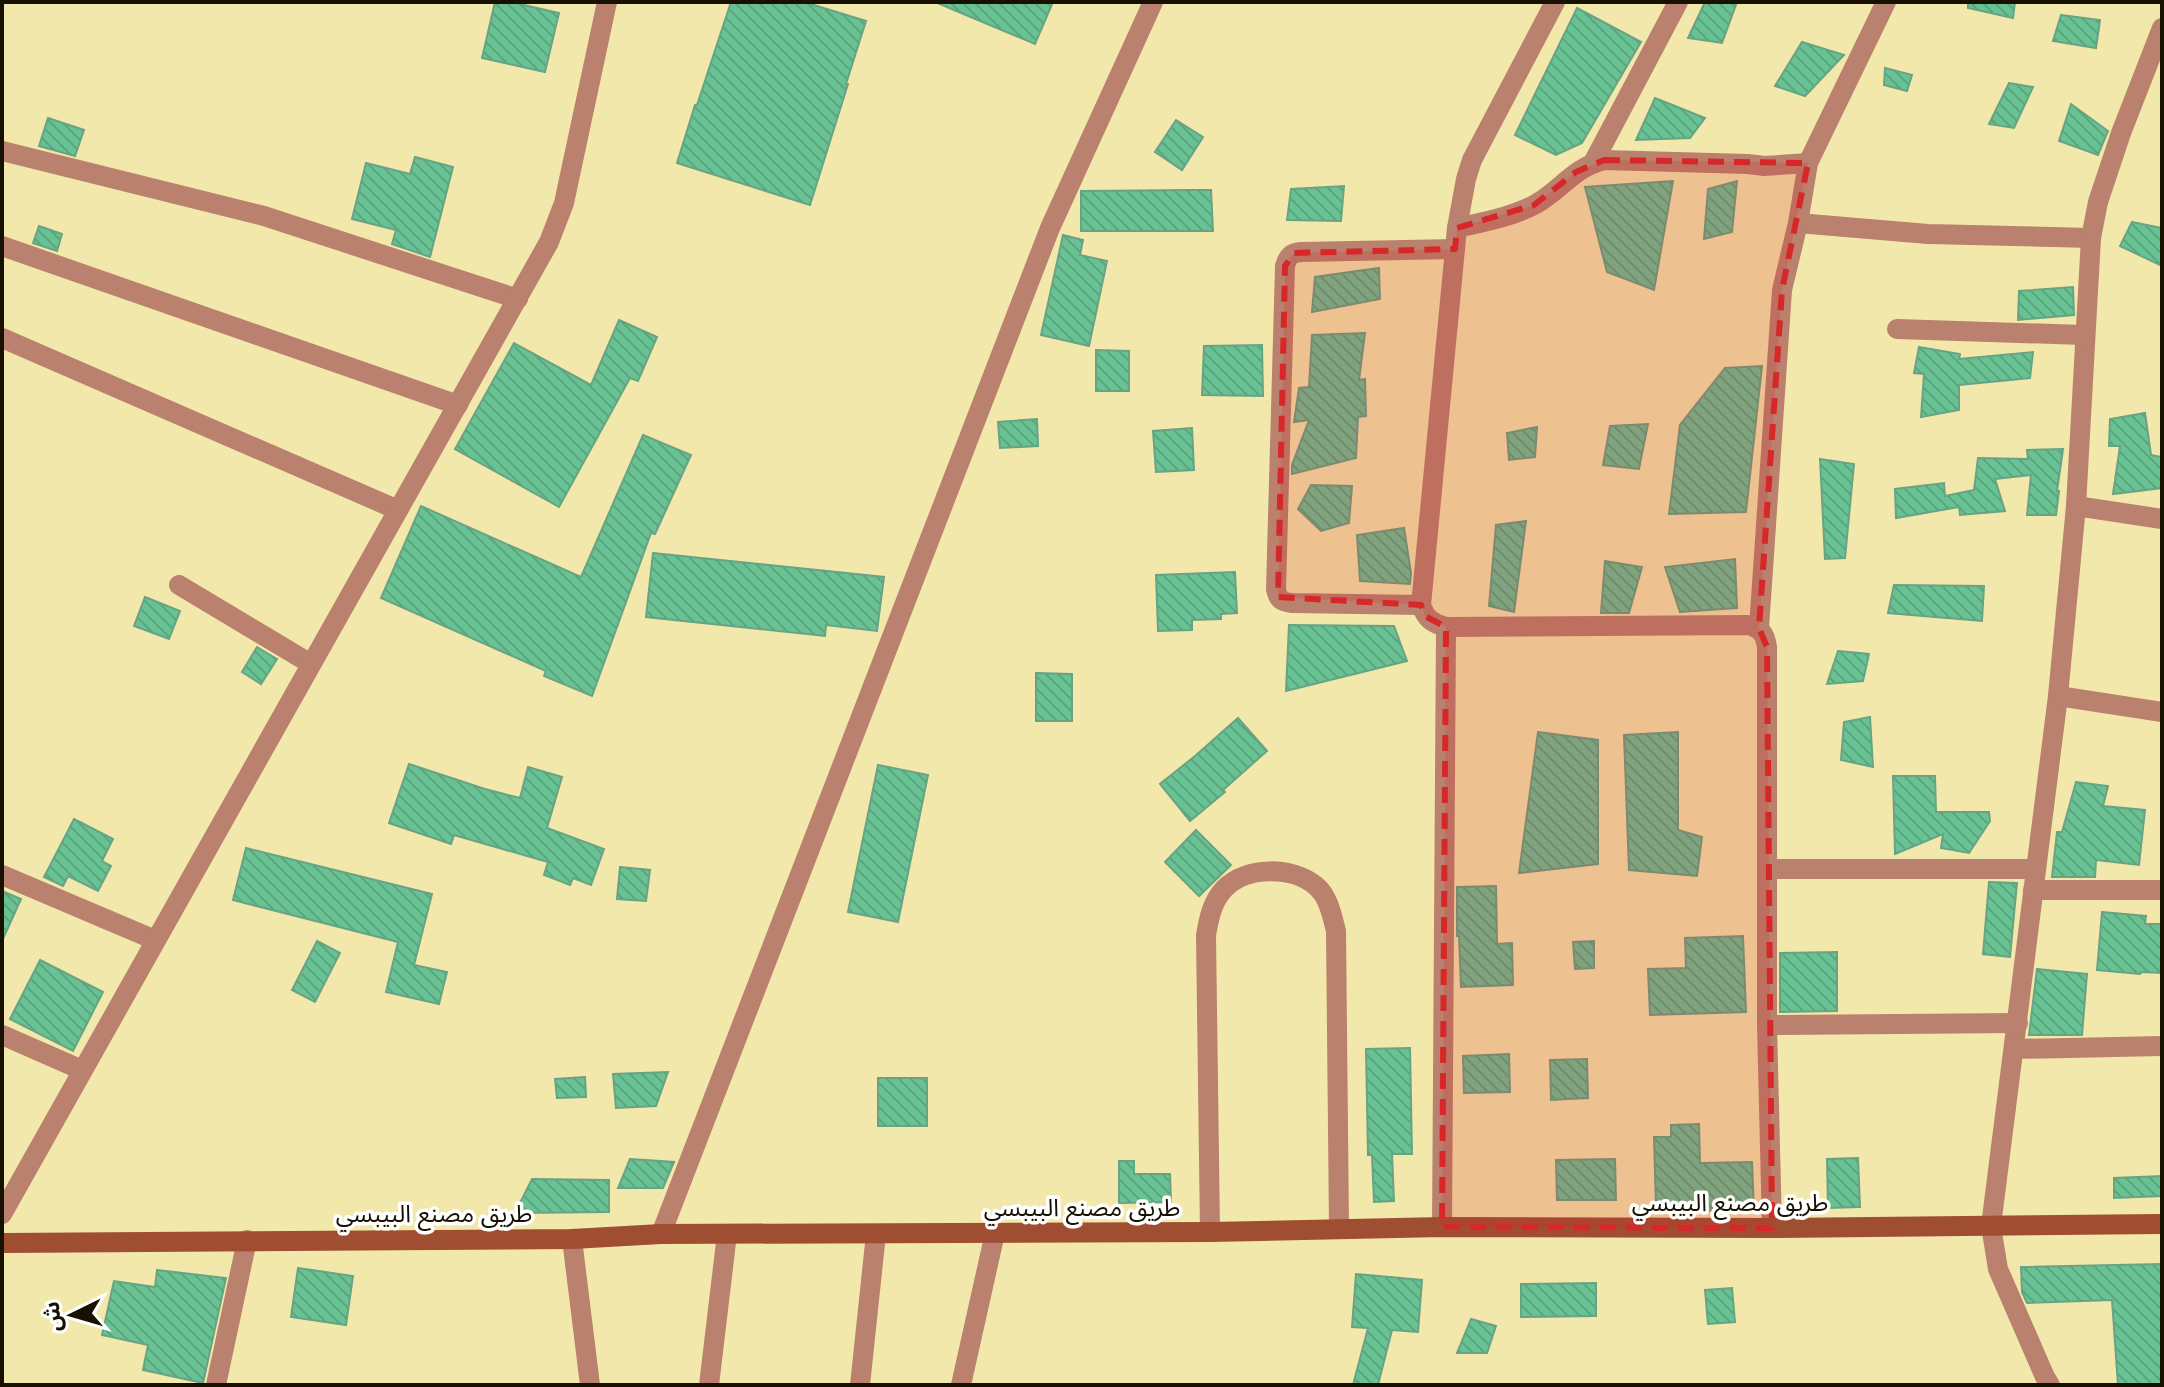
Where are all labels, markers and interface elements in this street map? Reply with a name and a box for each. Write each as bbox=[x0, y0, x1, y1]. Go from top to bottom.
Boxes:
street label: طريق مصنع البيبسي bbox=[1632, 1189, 1828, 1221]
street label: طريق مصنع البيبسي bbox=[984, 1194, 1180, 1226]
street label: طريق مصنع البيبسي bbox=[336, 1200, 532, 1232]
north arrow bbox=[32, 1275, 112, 1355]
text: ش bbox=[39, 1301, 66, 1333]

